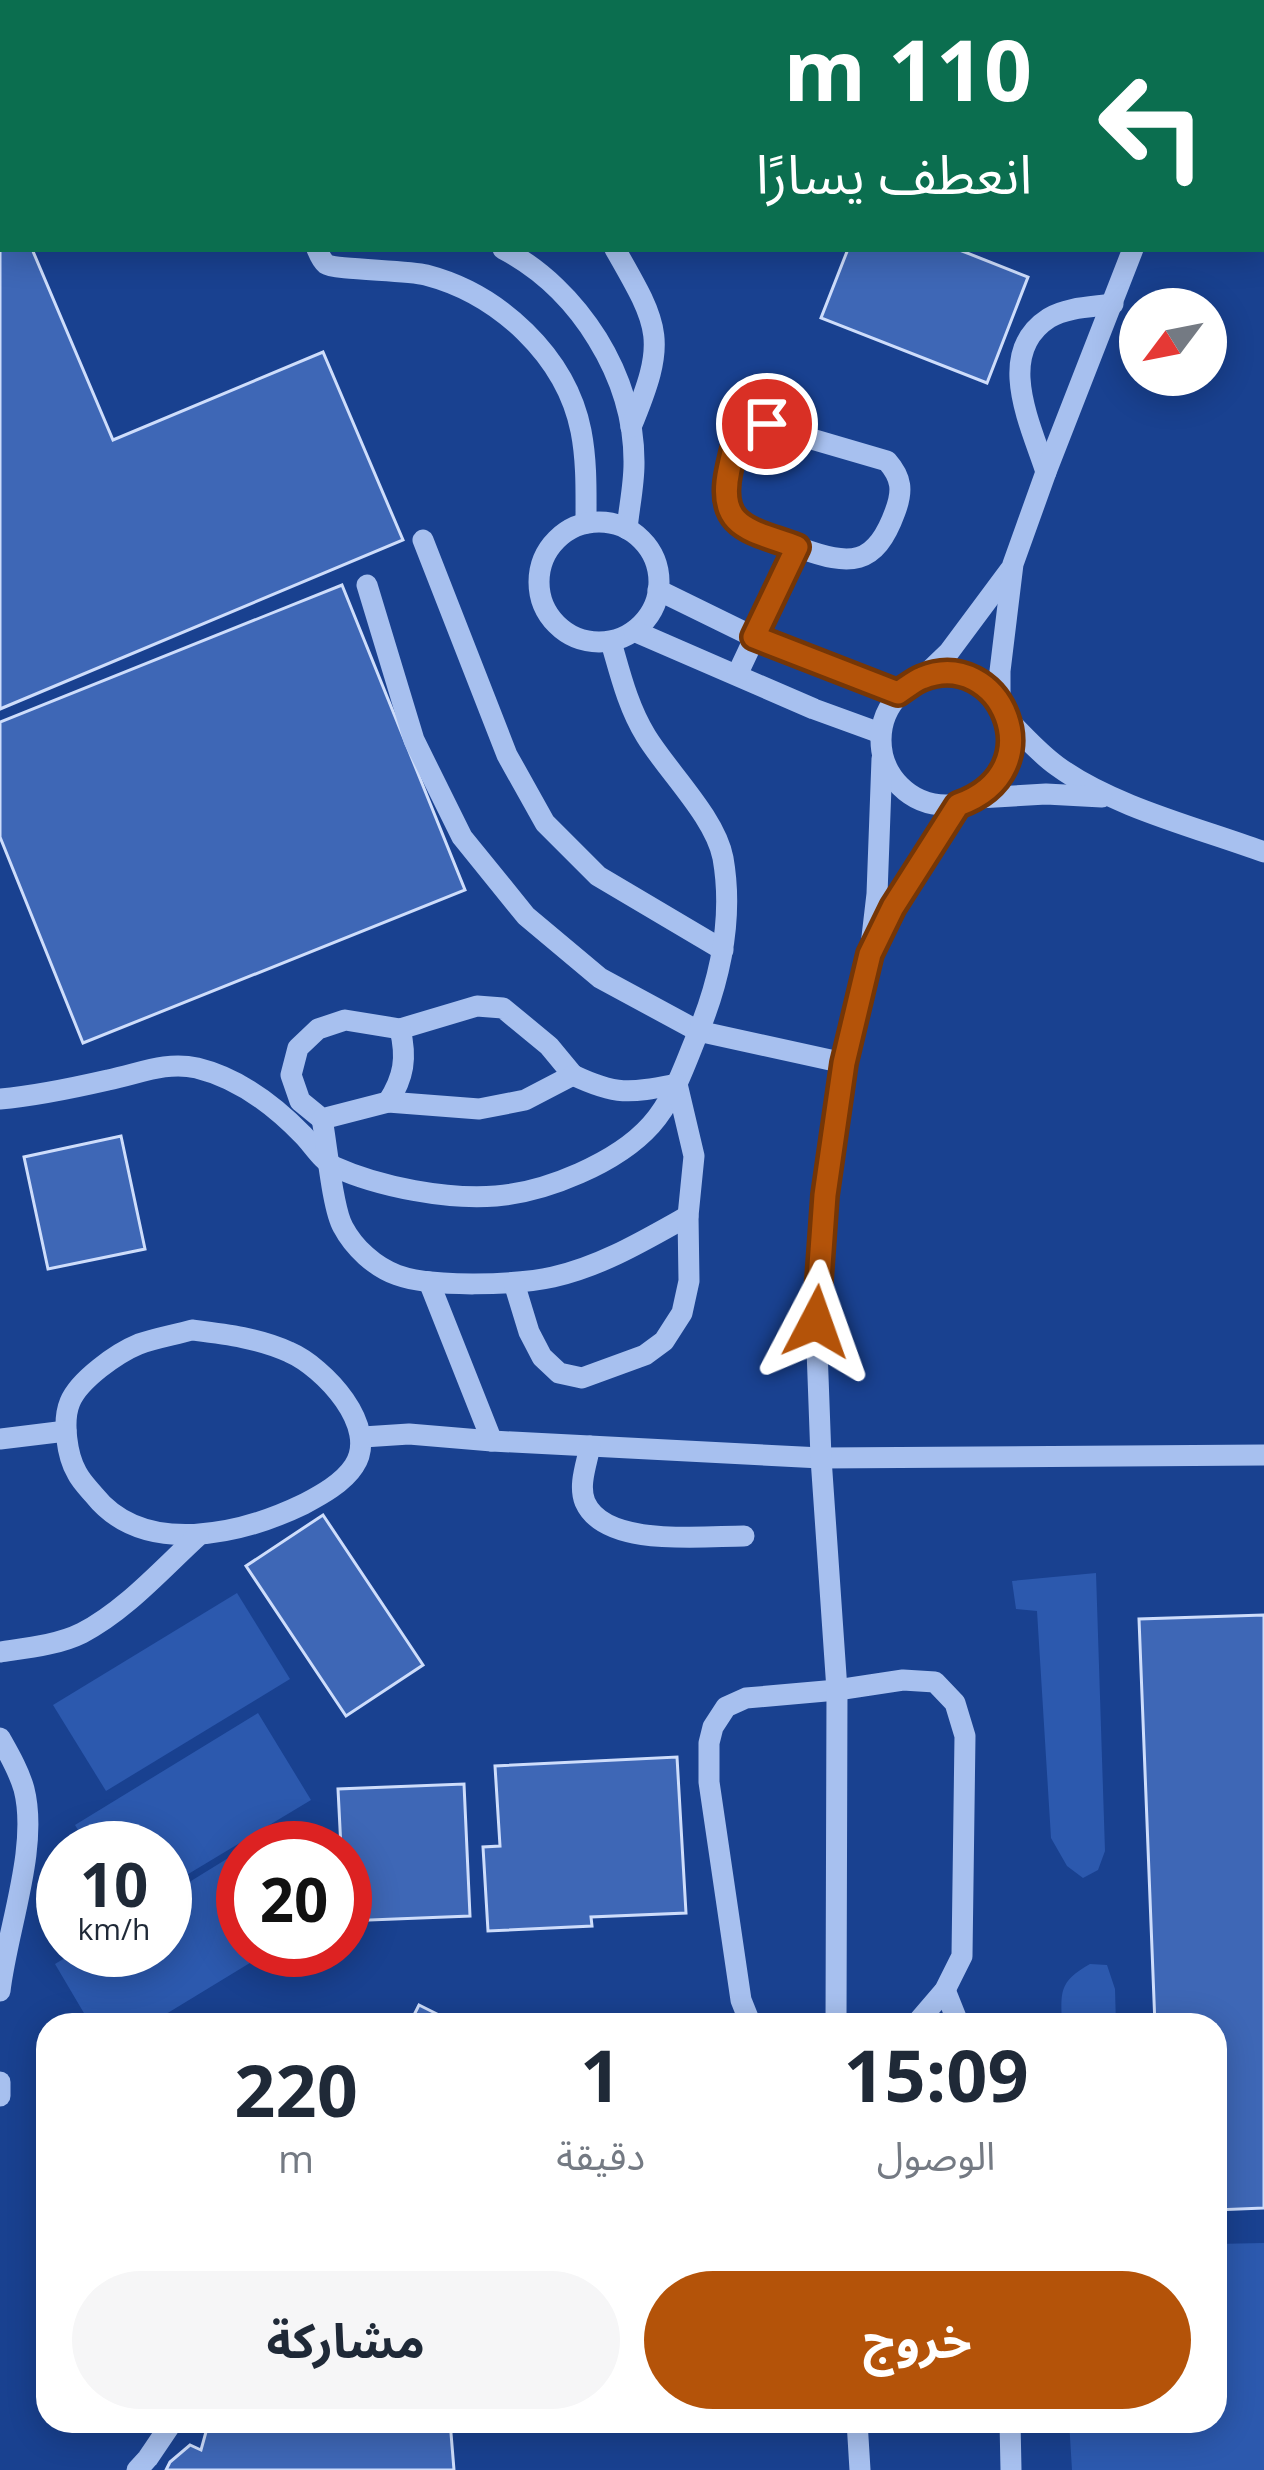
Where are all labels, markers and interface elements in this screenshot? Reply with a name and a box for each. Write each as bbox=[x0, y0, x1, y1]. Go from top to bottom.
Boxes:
text: 110 m bbox=[784, 11, 1032, 126]
icon: left bbox=[1074, 48, 1230, 204]
text: انعطف يسارًا bbox=[756, 136, 1032, 210]
north arrow bbox=[1119, 288, 1227, 396]
map controls bbox=[1119, 288, 1227, 396]
pin bbox=[716, 373, 818, 475]
icon: arrive bbox=[734, 391, 800, 457]
position arrow bbox=[753, 1259, 879, 1385]
speed limit sign: 20 bbox=[216, 1821, 372, 1977]
text: 10 bbox=[80, 1843, 148, 1925]
text: km/h bbox=[78, 1908, 150, 1949]
text: 1 bbox=[580, 2025, 621, 2123]
text: 15:09 bbox=[843, 2025, 1029, 2123]
text: 220 bbox=[234, 2040, 358, 2138]
text: دقيقة bbox=[556, 2128, 645, 2181]
text: الوصول bbox=[877, 2128, 995, 2181]
text: m bbox=[278, 2131, 314, 2184]
button: مشاركة bbox=[72, 2271, 620, 2409]
button: خروج bbox=[644, 2271, 1191, 2409]

